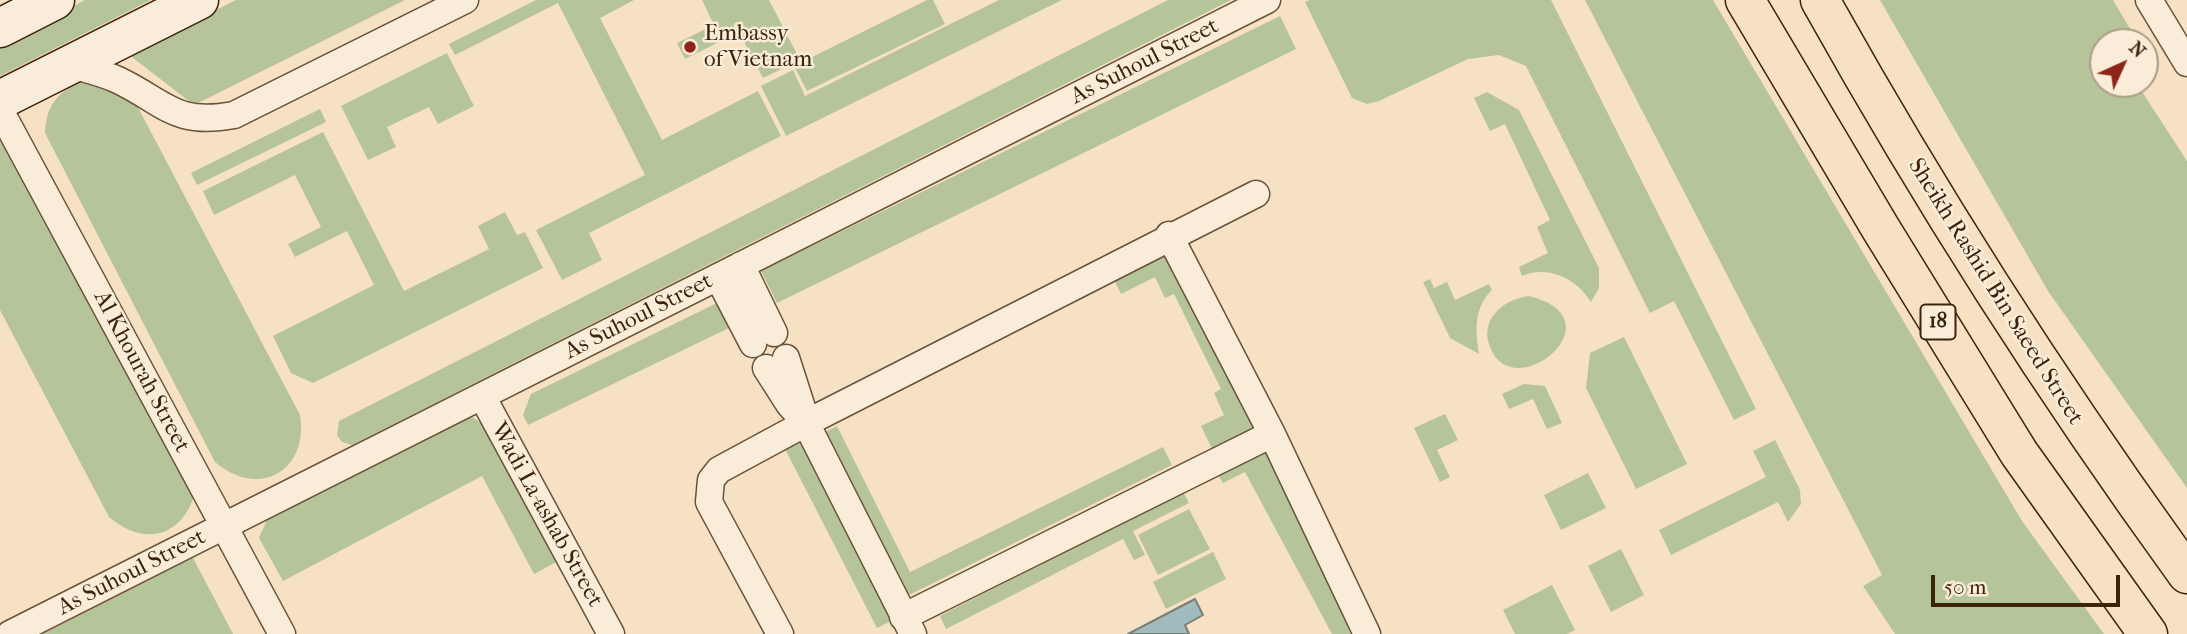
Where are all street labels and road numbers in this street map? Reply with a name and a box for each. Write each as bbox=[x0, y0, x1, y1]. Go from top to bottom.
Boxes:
street label: As Suhoul Street bbox=[1066, 13, 1224, 111]
street label: Sheikh Rashid Bin Saeed Street bbox=[1901, 154, 2089, 430]
street label: As Suhoul Street bbox=[560, 268, 718, 366]
street label: Al Khourah Street bbox=[87, 286, 195, 458]
road number: 18 bbox=[1920, 304, 1955, 340]
street label: Wadi La-ashab Street bbox=[484, 418, 608, 612]
street label: As Suhoul Street bbox=[53, 524, 211, 622]

